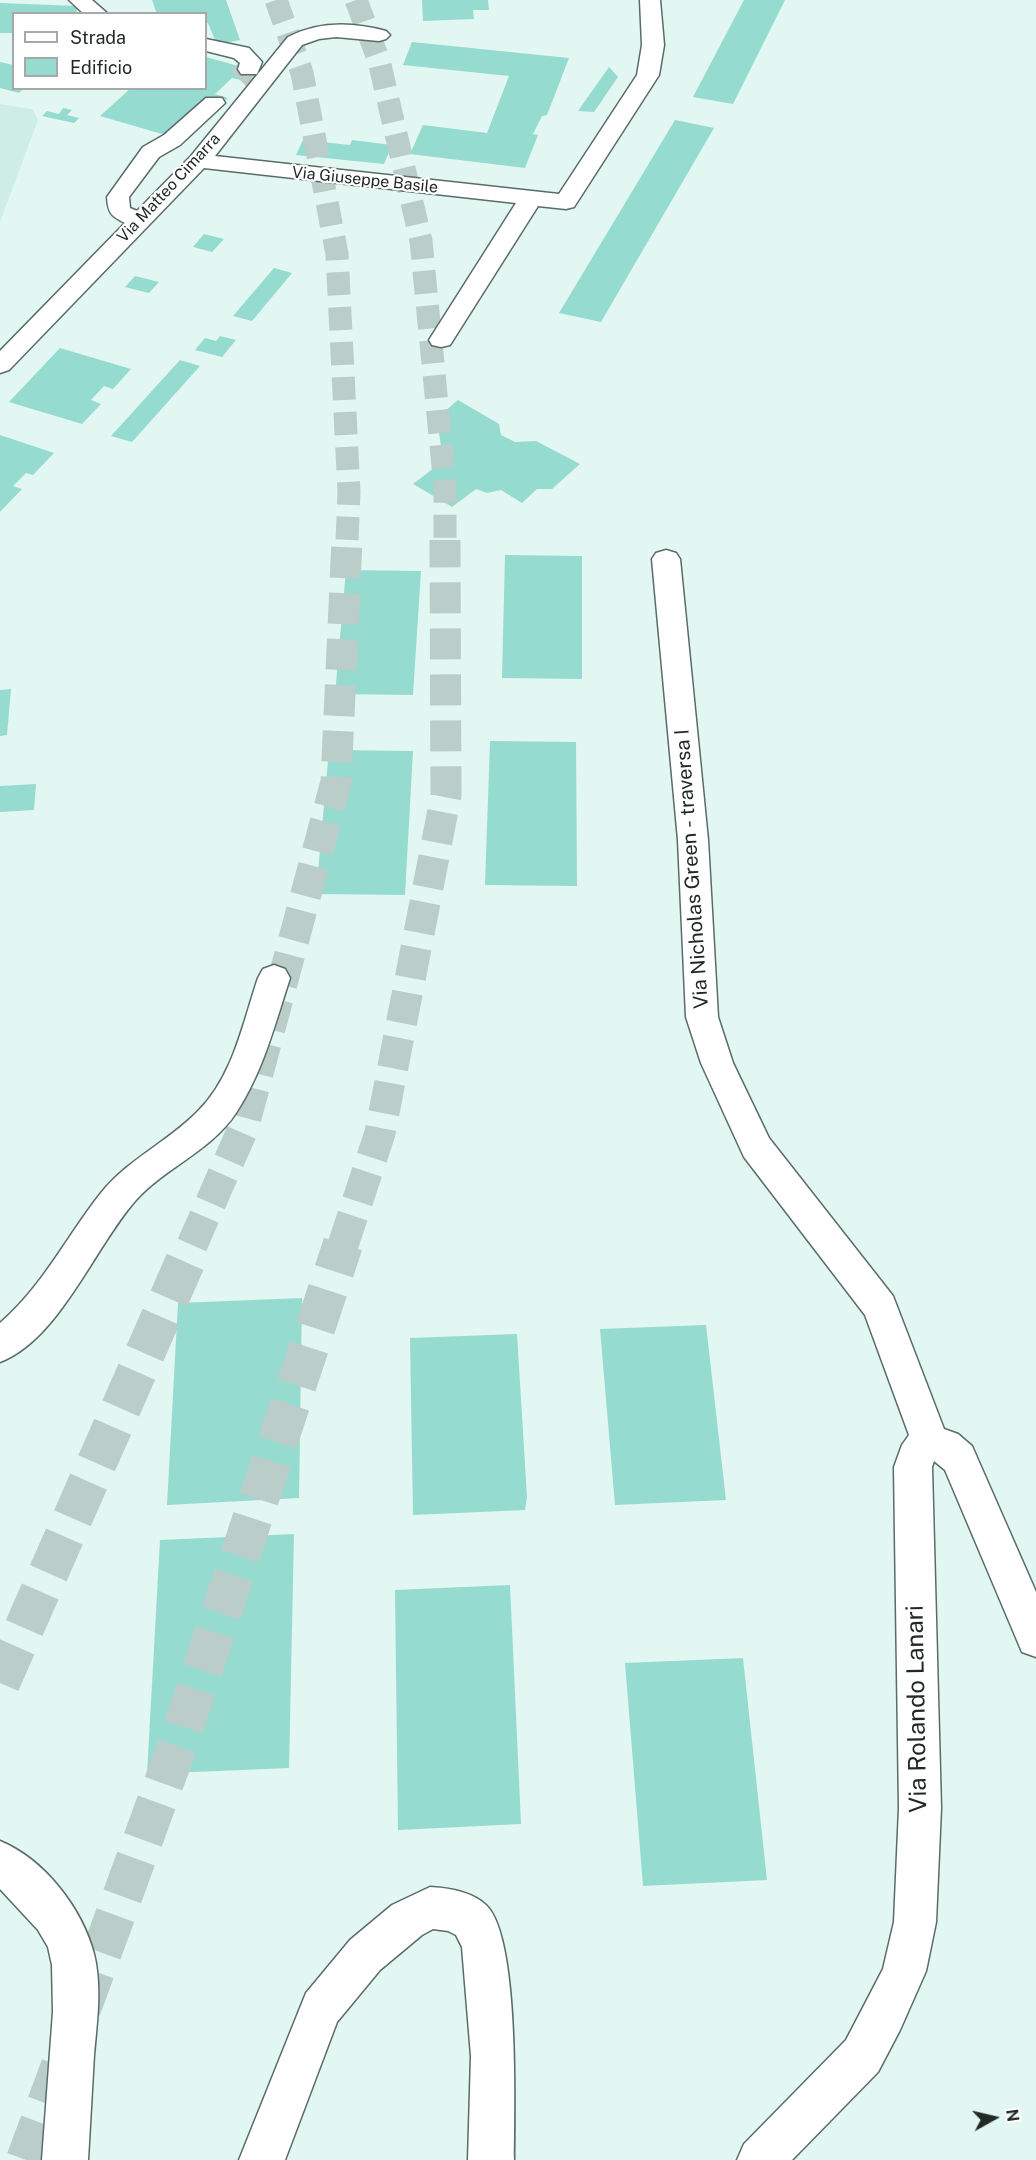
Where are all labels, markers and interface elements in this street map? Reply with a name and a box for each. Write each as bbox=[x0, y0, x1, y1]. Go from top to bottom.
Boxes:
legend bbox=[12, 12, 207, 90]
text: Strada bbox=[70, 27, 126, 48]
text: Edificio bbox=[70, 57, 132, 78]
street label: Via Matteo Cimarra bbox=[113, 129, 225, 247]
street label: Via Giuseppe Basile bbox=[291, 163, 439, 197]
street label: Via Nicholas Green - traversa I bbox=[670, 728, 714, 1010]
street label: Via Rolando Lanari bbox=[901, 1605, 933, 1813]
north arrow bbox=[964, 2088, 1024, 2148]
text: N bbox=[1002, 2108, 1023, 2123]

